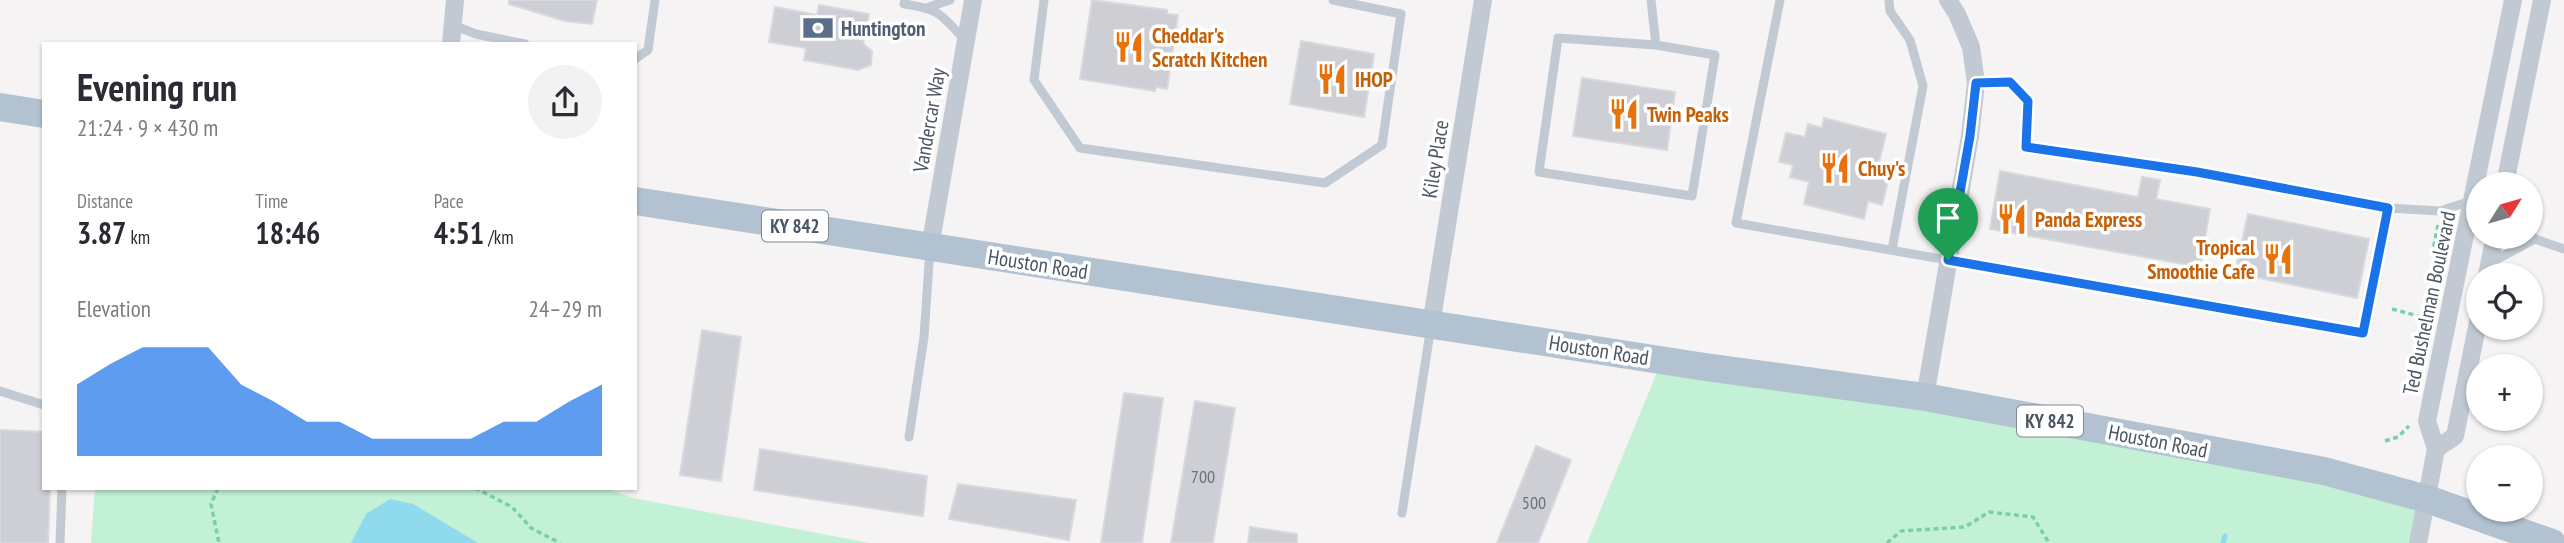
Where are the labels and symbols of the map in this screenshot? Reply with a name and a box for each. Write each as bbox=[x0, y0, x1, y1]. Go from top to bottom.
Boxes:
bank icon: Huntington bbox=[801, 11, 835, 45]
place label: Huntington bbox=[841, 15, 925, 42]
place label: Cheddar's Scratch Kitchen bbox=[1152, 22, 1268, 73]
restaurant icon: Cheddar's Scratch Kitchen bbox=[1112, 30, 1146, 64]
restaurant icon: IHOP bbox=[1315, 62, 1349, 96]
street label: Vandercar Way bbox=[906, 66, 951, 175]
place label: IHOP bbox=[1355, 66, 1393, 93]
restaurant icon: Twin Peaks bbox=[1607, 97, 1641, 131]
place label: Twin Peaks bbox=[1647, 101, 1729, 128]
street label: Kiley Place bbox=[1416, 118, 1454, 200]
restaurant icon: Chuy's bbox=[1818, 151, 1852, 185]
place label: Chuy's bbox=[1858, 155, 1905, 182]
north arrow bbox=[2466, 172, 2543, 248]
pin bbox=[1918, 188, 1978, 260]
restaurant icon: Panda Express bbox=[1995, 202, 2029, 236]
place label: Panda Express bbox=[2035, 206, 2142, 233]
street label: Ted Bushelman Boulevard bbox=[2396, 209, 2462, 397]
road number: KY 842 bbox=[762, 210, 828, 242]
place label: Tropical Smoothie Cafe bbox=[2147, 234, 2256, 285]
restaurant icon: Tropical Smoothie Cafe bbox=[2261, 242, 2295, 276]
street label: Houston Road bbox=[986, 243, 1090, 285]
street label: Houston Road bbox=[1547, 329, 1651, 371]
road number: KY 842 bbox=[2017, 406, 2083, 436]
street label: Houston Road bbox=[2106, 418, 2210, 464]
house number: 700 bbox=[1191, 465, 1215, 488]
house number: 500 bbox=[1522, 491, 1546, 514]

